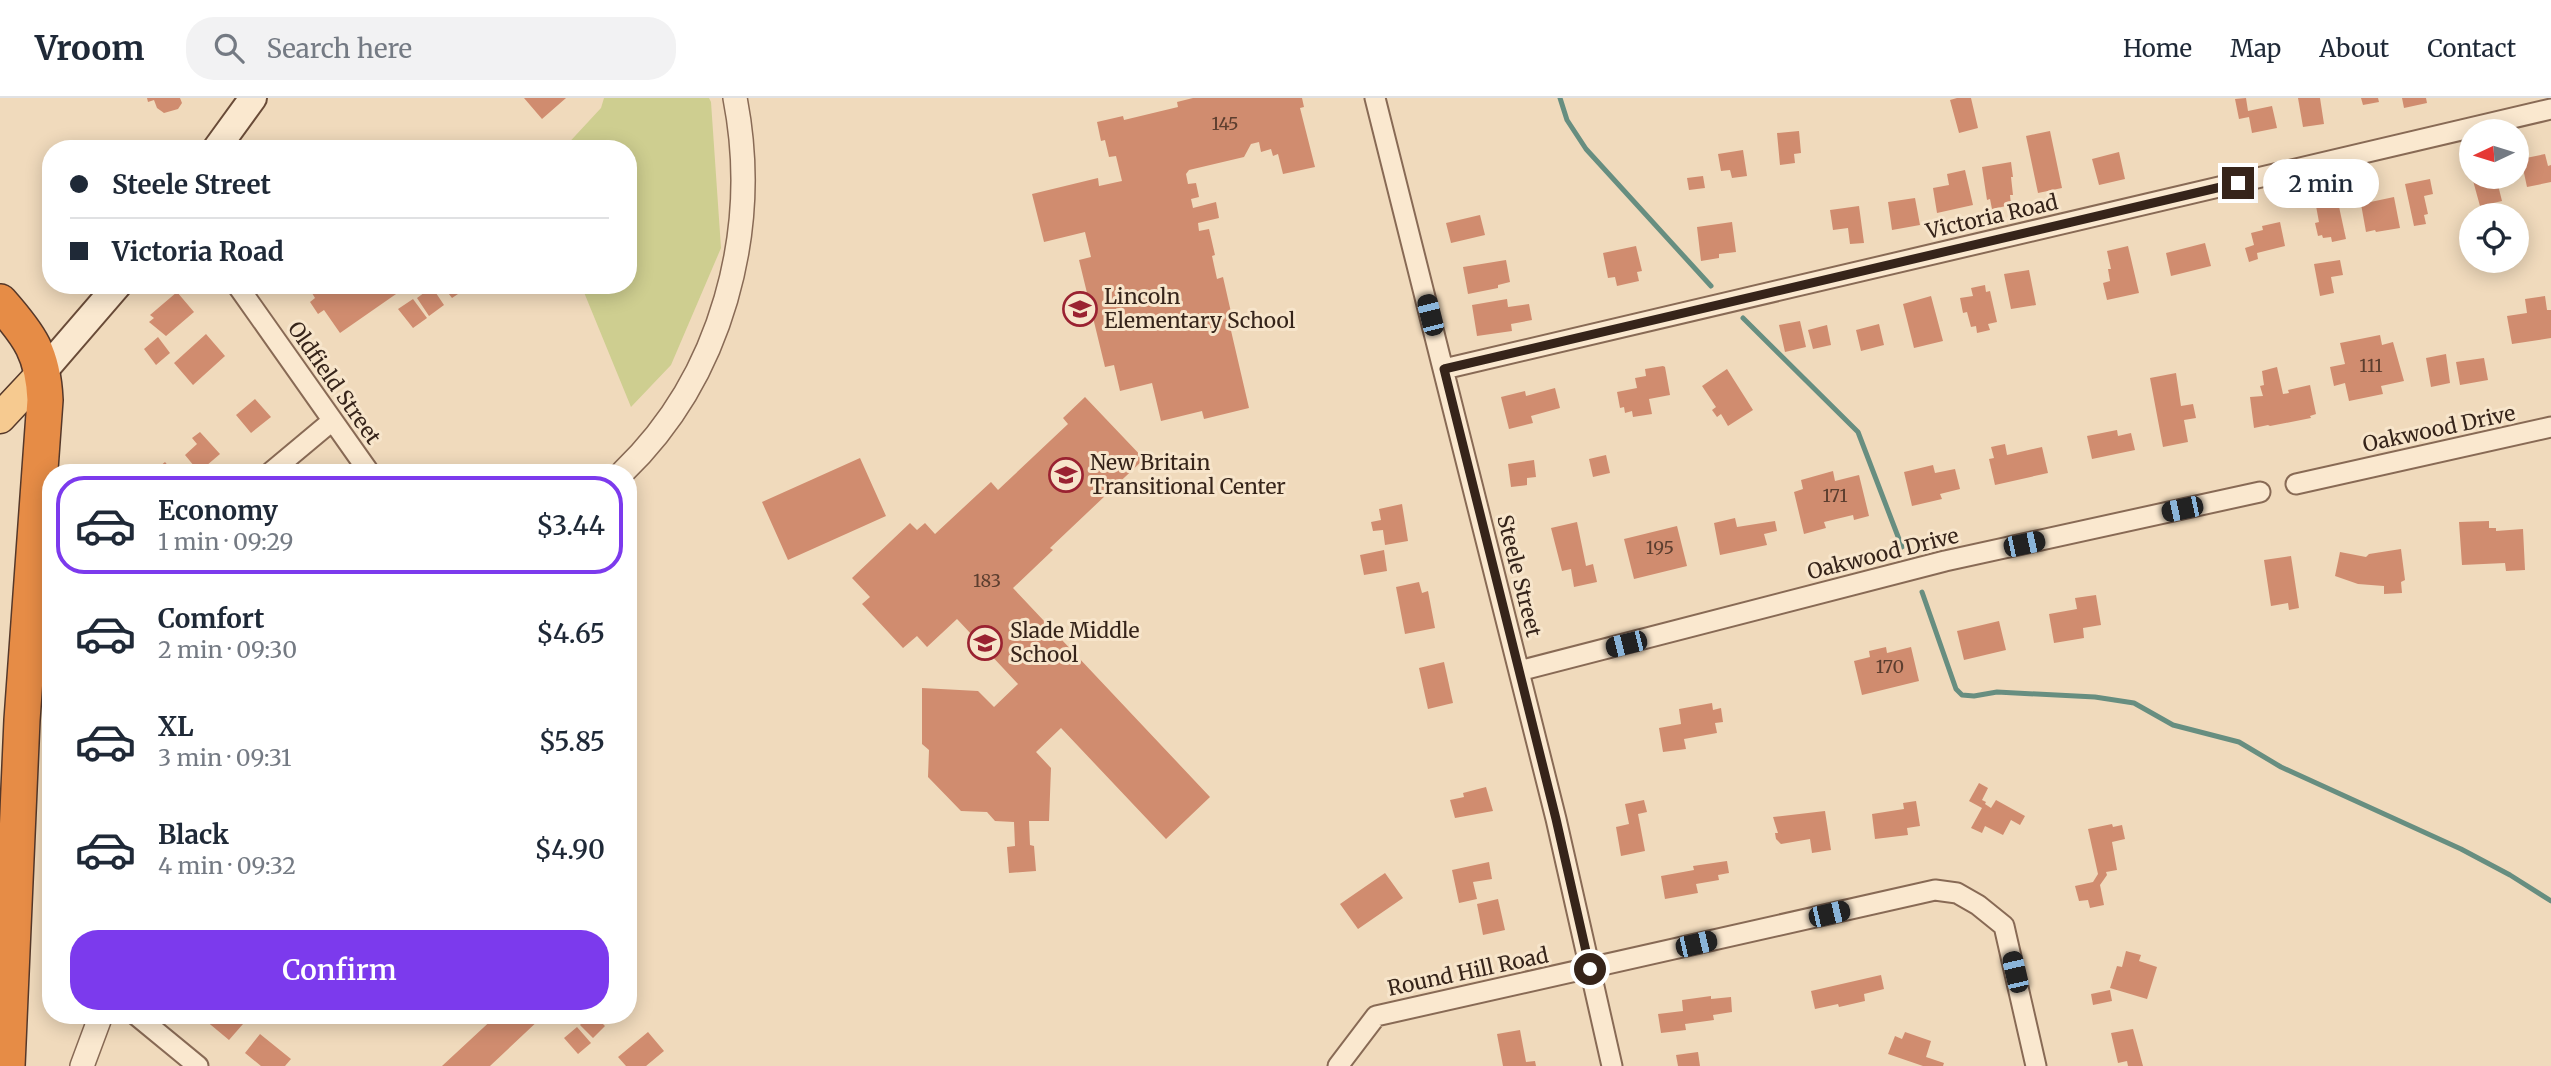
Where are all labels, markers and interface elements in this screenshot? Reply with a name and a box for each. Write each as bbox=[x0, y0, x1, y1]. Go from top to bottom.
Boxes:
search box bbox=[186, 17, 676, 80]
text: Vroom bbox=[35, 28, 144, 69]
icon: search bbox=[210, 29, 248, 67]
text: Search here bbox=[266, 32, 412, 65]
text: Home bbox=[2123, 33, 2192, 64]
text: Map bbox=[2230, 33, 2281, 64]
text: About bbox=[2319, 33, 2389, 64]
text: Contact bbox=[2427, 33, 2516, 64]
house number: 145 bbox=[1211, 112, 1239, 135]
north arrow bbox=[2459, 119, 2529, 189]
map controls bbox=[2459, 119, 2529, 273]
callout: 2 min bbox=[2262, 158, 2378, 208]
route end bbox=[2222, 167, 2254, 199]
text: Steele Street bbox=[112, 168, 271, 201]
text: 2 min bbox=[2289, 169, 2353, 198]
street label: Victoria Road bbox=[1922, 188, 2061, 245]
button: locate bbox=[2459, 203, 2529, 273]
text: Victoria Road bbox=[112, 235, 284, 268]
place label: Lincoln Elementary School bbox=[1104, 283, 1296, 334]
school or university icon: Lincoln Elementary School bbox=[1061, 290, 1099, 328]
car bbox=[1415, 292, 1446, 338]
street label: Oldfield Street bbox=[282, 316, 387, 450]
house number: 111 bbox=[2359, 354, 2383, 377]
street label: Oakwood Drive bbox=[2360, 399, 2518, 458]
place label: New Britain Transitional Center bbox=[1090, 449, 1286, 500]
school or university icon: New Britain Transitional Center bbox=[1047, 456, 1085, 494]
house number: 171 bbox=[1822, 484, 1848, 507]
icon: car bbox=[74, 494, 137, 557]
text: Economy bbox=[158, 494, 278, 527]
car bbox=[2160, 494, 2205, 524]
text: $3.44 bbox=[536, 509, 605, 542]
street label: Steele Street bbox=[1491, 512, 1548, 640]
street label: Oakwood Drive bbox=[1804, 522, 1961, 585]
text: 1 min · 09:29 bbox=[158, 527, 293, 556]
car bbox=[2002, 529, 2047, 559]
house number: 195 bbox=[1646, 536, 1674, 559]
house number: 183 bbox=[973, 569, 1001, 592]
icon: car bbox=[74, 602, 137, 665]
text: Comfort bbox=[158, 602, 264, 635]
text: $4.65 bbox=[536, 617, 605, 650]
place label: Slade Middle School bbox=[1010, 617, 1140, 668]
school or university icon: Slade Middle School bbox=[966, 624, 1004, 662]
car bbox=[1604, 629, 1649, 659]
text: 2 min · 09:30 bbox=[158, 635, 297, 664]
house number: 170 bbox=[1876, 655, 1904, 678]
icon: car bbox=[74, 710, 137, 773]
text: XL bbox=[158, 710, 194, 743]
text: $5.85 bbox=[539, 725, 605, 758]
text: 3 min · 09:31 bbox=[158, 743, 291, 772]
icon: car bbox=[74, 818, 137, 881]
text: Black bbox=[158, 818, 229, 851]
text: $4.90 bbox=[535, 833, 605, 866]
text: 4 min · 09:32 bbox=[158, 851, 296, 880]
car bbox=[1807, 899, 1852, 929]
car bbox=[1674, 929, 1719, 959]
button: Confirm bbox=[70, 930, 609, 1010]
street label: Round Hill Road bbox=[1385, 941, 1551, 1002]
car bbox=[2001, 949, 2030, 995]
route start bbox=[1574, 953, 1606, 985]

